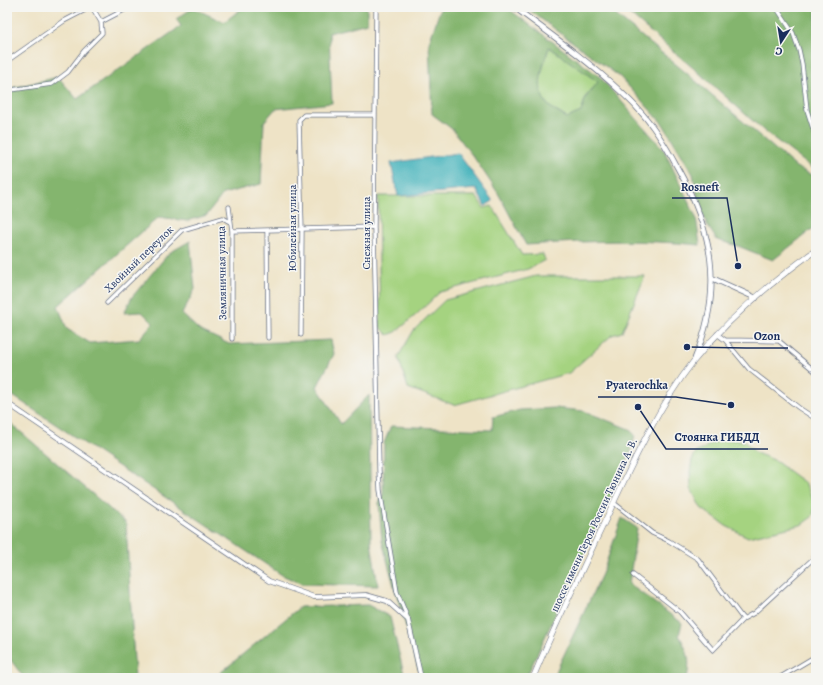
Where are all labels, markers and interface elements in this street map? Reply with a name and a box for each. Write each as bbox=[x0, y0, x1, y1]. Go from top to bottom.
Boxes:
north arrow bbox=[761, 22, 801, 62]
text: С bbox=[774, 43, 784, 59]
callout: Rosneft bbox=[672, 174, 727, 198]
text: Rosneft bbox=[681, 179, 719, 195]
street label: Юбилейная улица bbox=[285, 183, 300, 272]
street label: Снежная улица bbox=[359, 195, 374, 270]
street label: Хвойный переулок bbox=[101, 222, 177, 296]
street label: Земляничная улица bbox=[214, 225, 230, 320]
callout: Ozon bbox=[746, 324, 788, 348]
text: Ozon bbox=[754, 328, 781, 344]
callout: Pyaterochka bbox=[598, 373, 676, 397]
text: Pyaterochka bbox=[606, 377, 668, 393]
callout: Стоянка ГИБДД bbox=[666, 425, 768, 449]
text: Стоянка ГИБДД bbox=[674, 429, 760, 445]
street label: шоссе имени Героя России Тюнина А. В. bbox=[547, 436, 641, 614]

